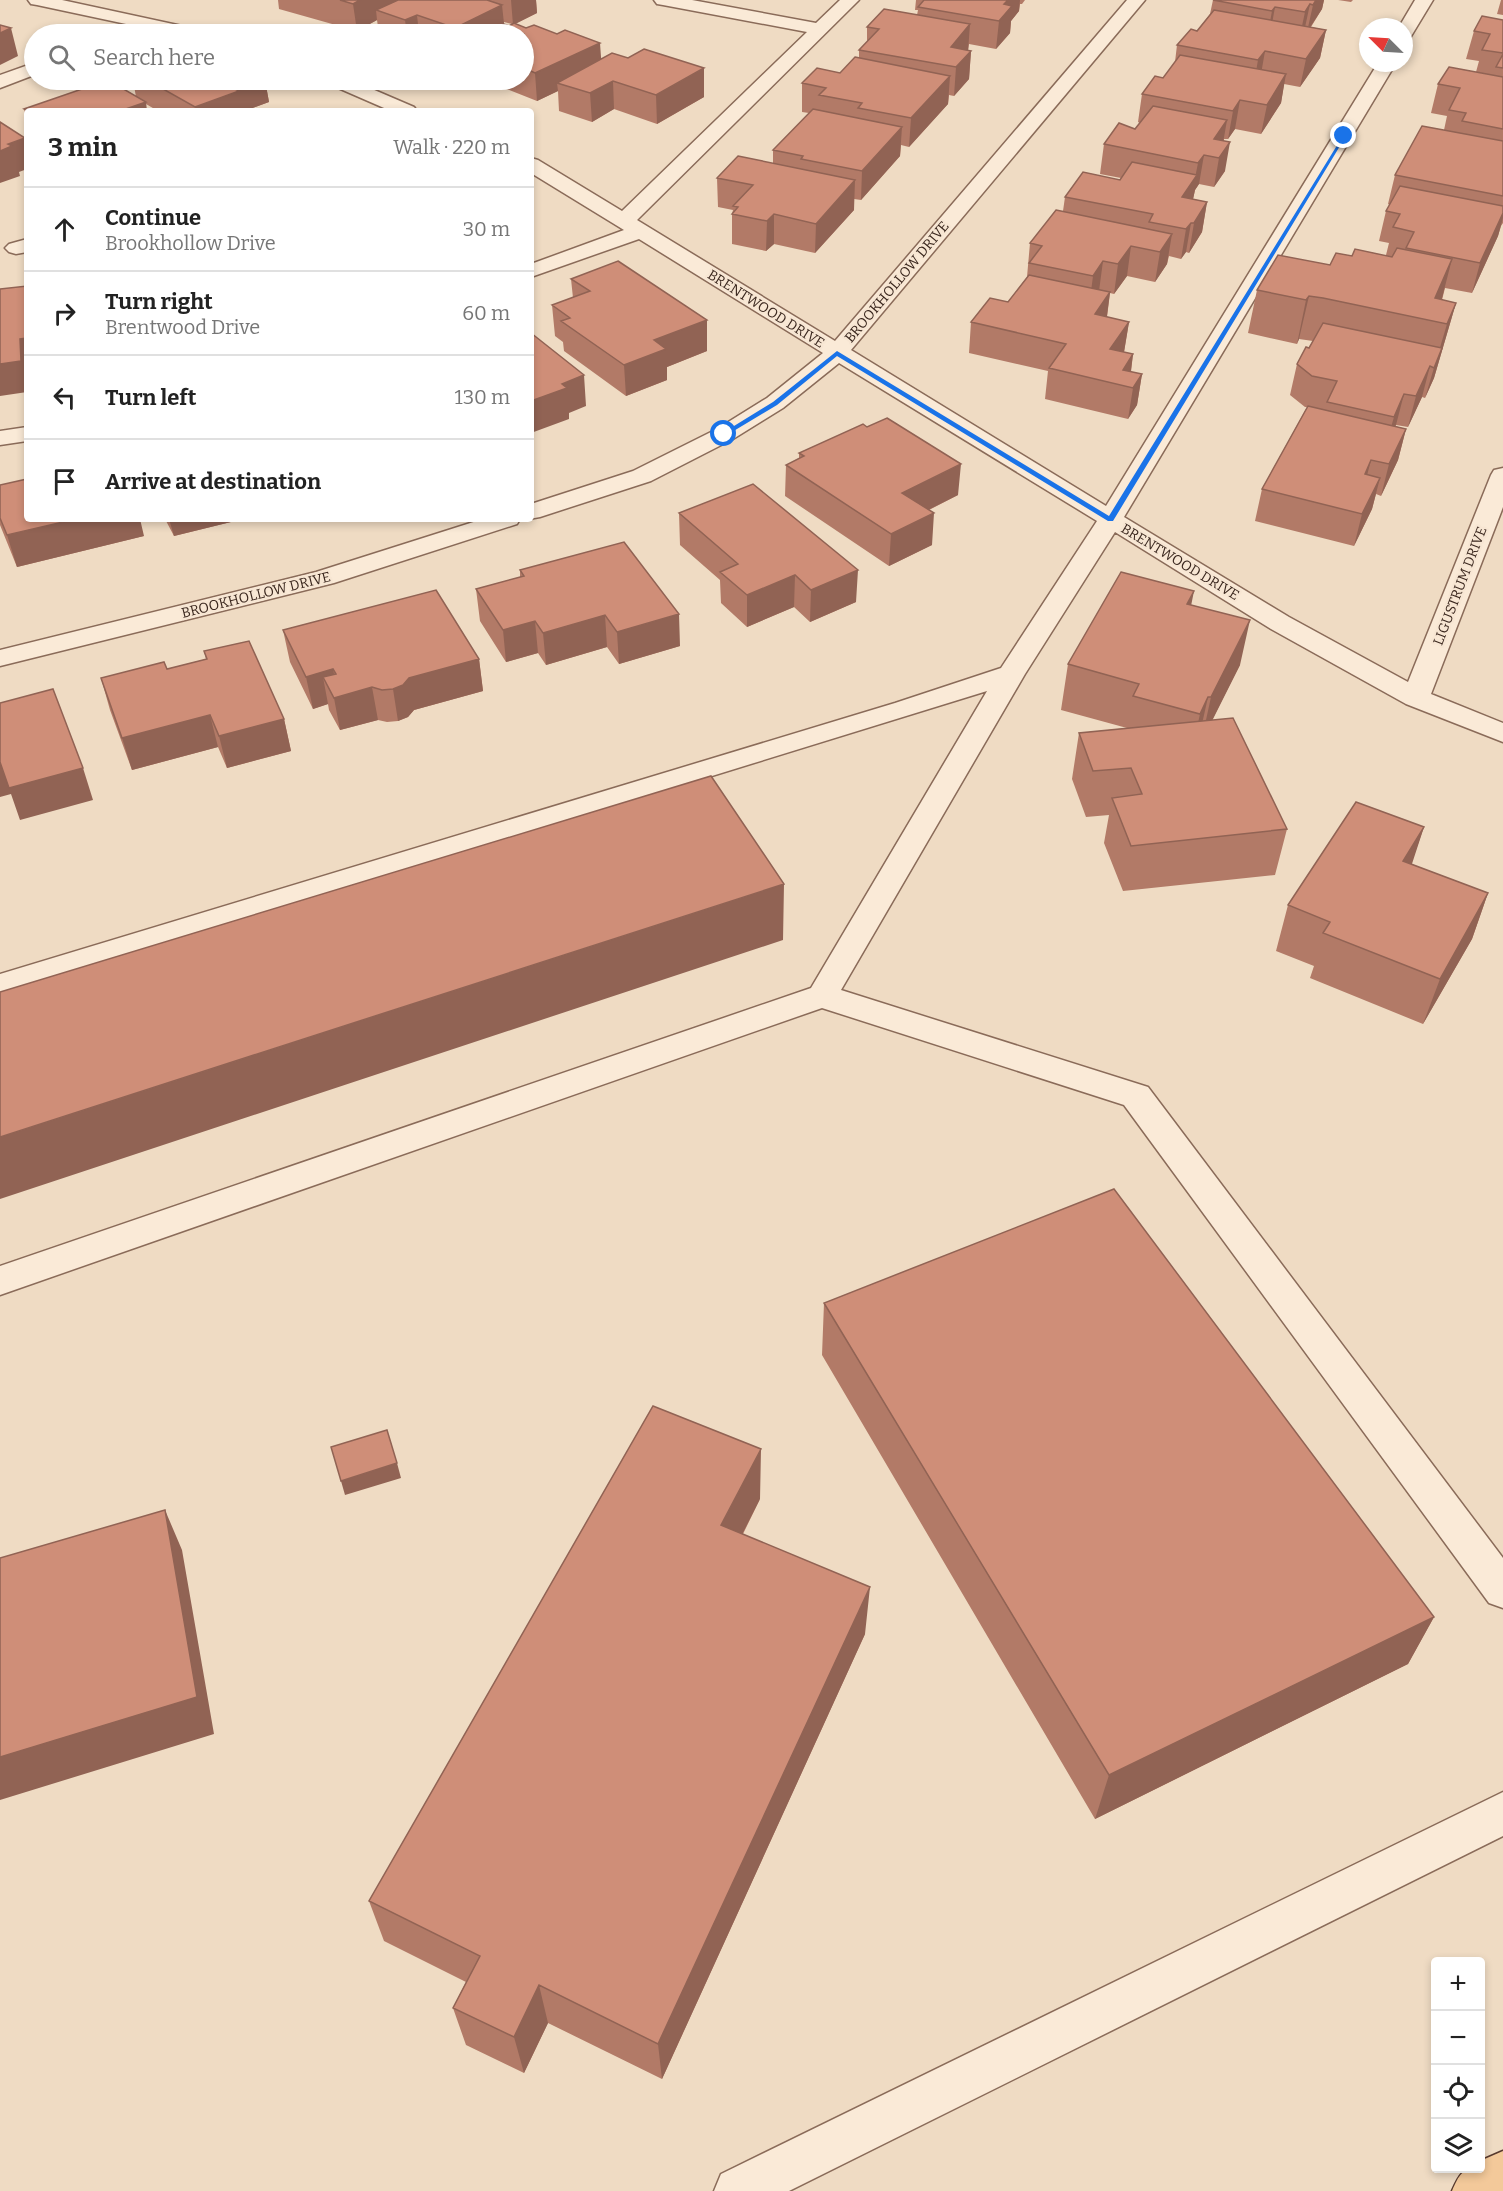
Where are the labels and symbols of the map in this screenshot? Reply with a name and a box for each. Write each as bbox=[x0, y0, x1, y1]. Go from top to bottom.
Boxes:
north arrow bbox=[1359, 18, 1413, 72]
route end bbox=[1330, 122, 1356, 148]
street label: BROOKHOLLOW DRIVE bbox=[841, 218, 953, 346]
street label: BRENTWOOD DRIVE bbox=[704, 266, 828, 352]
route start bbox=[710, 420, 736, 446]
street label: BRENTWOOD DRIVE bbox=[1118, 520, 1242, 604]
street label: LIGUSTRUM DRIVE bbox=[1430, 524, 1490, 648]
street label: BROOKHOLLOW DRIVE bbox=[180, 568, 332, 622]

